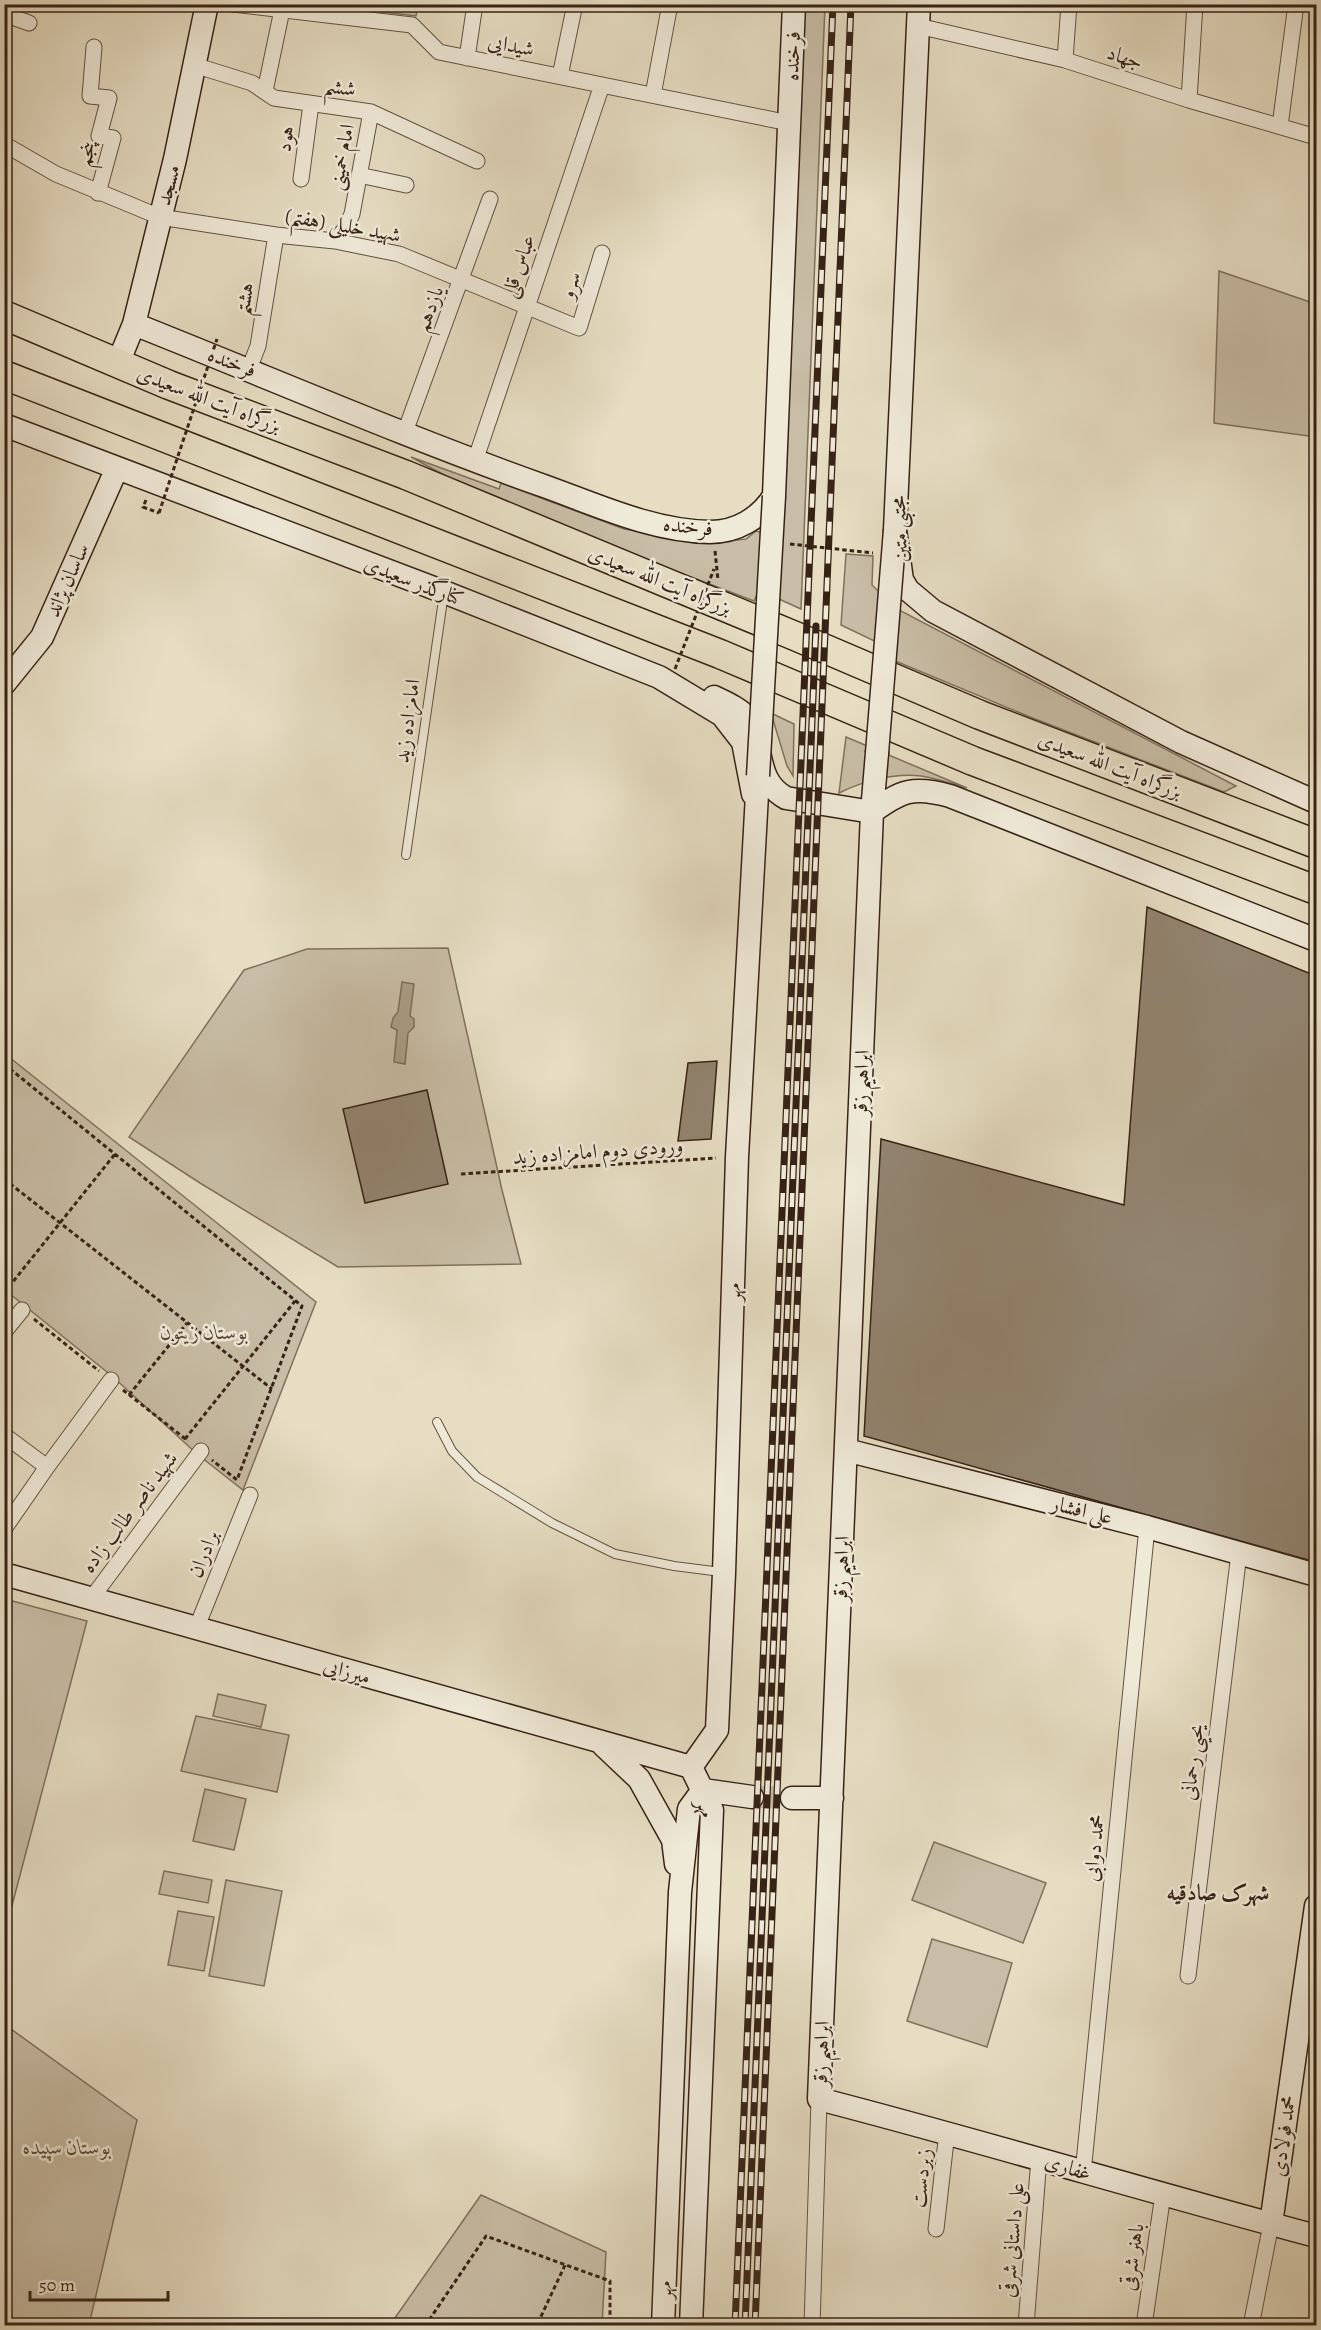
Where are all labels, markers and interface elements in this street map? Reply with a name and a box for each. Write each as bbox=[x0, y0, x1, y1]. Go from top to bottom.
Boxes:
street label: شیدایی bbox=[485, 27, 537, 63]
street label: فرخنده bbox=[777, 31, 807, 81]
street label: جهاد bbox=[1103, 38, 1147, 76]
street label: ششم bbox=[321, 71, 358, 110]
street label: امام خمینی bbox=[321, 121, 365, 193]
street label: هود bbox=[270, 124, 300, 154]
street label: پنجم bbox=[70, 137, 109, 171]
street label: مسجد bbox=[149, 161, 187, 209]
street label: شهید خلیلی (هفتم) bbox=[282, 201, 403, 256]
street label: عباس قلی bbox=[494, 231, 544, 302]
street label: سرو bbox=[552, 268, 587, 304]
street label: هشتم bbox=[228, 280, 267, 319]
street label: یازدهم bbox=[408, 281, 456, 338]
street label: فرخنده bbox=[204, 340, 260, 384]
street label: بزرگراه آیت الله سعیدی bbox=[133, 356, 286, 439]
street label: مجتبی متین bbox=[884, 495, 917, 563]
street label: فرخنده bbox=[662, 509, 714, 543]
street label: بزرگراه آیت الله سعیدی bbox=[584, 536, 737, 622]
street label: ساسان پژاند bbox=[38, 539, 96, 621]
street label: کنارگذر سعیدی bbox=[360, 548, 468, 613]
street label: امامزاده زید bbox=[387, 677, 428, 765]
street label: بزرگراه آیت الله سعیدی bbox=[1034, 722, 1187, 805]
street label: ابراهیم زقر bbox=[846, 1049, 883, 1119]
street label: ورودی دوم امامزاده زید bbox=[512, 1131, 684, 1175]
street label: مهر bbox=[719, 1282, 747, 1304]
park label: بوستان زیتون bbox=[160, 1318, 248, 1346]
street label: شهید ناصر طالب زاده bbox=[74, 1446, 184, 1578]
street label: علی افشار bbox=[1046, 1488, 1116, 1533]
street label: برادران bbox=[181, 1526, 225, 1582]
street label: ابراهیم زقر bbox=[826, 1535, 863, 1605]
street label: میرزایی bbox=[320, 1651, 374, 1691]
street label: یحیی رحمانی bbox=[1173, 1721, 1215, 1802]
street label: مهر bbox=[689, 1793, 722, 1821]
street label: محمد دوابی bbox=[1077, 1813, 1112, 1883]
district label: شهرک صادقیه bbox=[1167, 1878, 1269, 1908]
street label: ابراهیم زقر bbox=[806, 2020, 843, 2090]
street label: محمد فولادی bbox=[1263, 2093, 1303, 2178]
park label: بوستان سپیده bbox=[23, 2133, 111, 2162]
street label: غفاری bbox=[1041, 2146, 1095, 2188]
street label: زبردست bbox=[904, 2147, 938, 2209]
street label: علی داستانی شرقی bbox=[993, 2181, 1033, 2299]
street label: باهنر شرقی bbox=[1113, 2221, 1151, 2293]
scale bar bbox=[30, 2264, 168, 2302]
text: 50 m bbox=[39, 2273, 75, 2297]
street label: مهر bbox=[650, 2280, 678, 2302]

